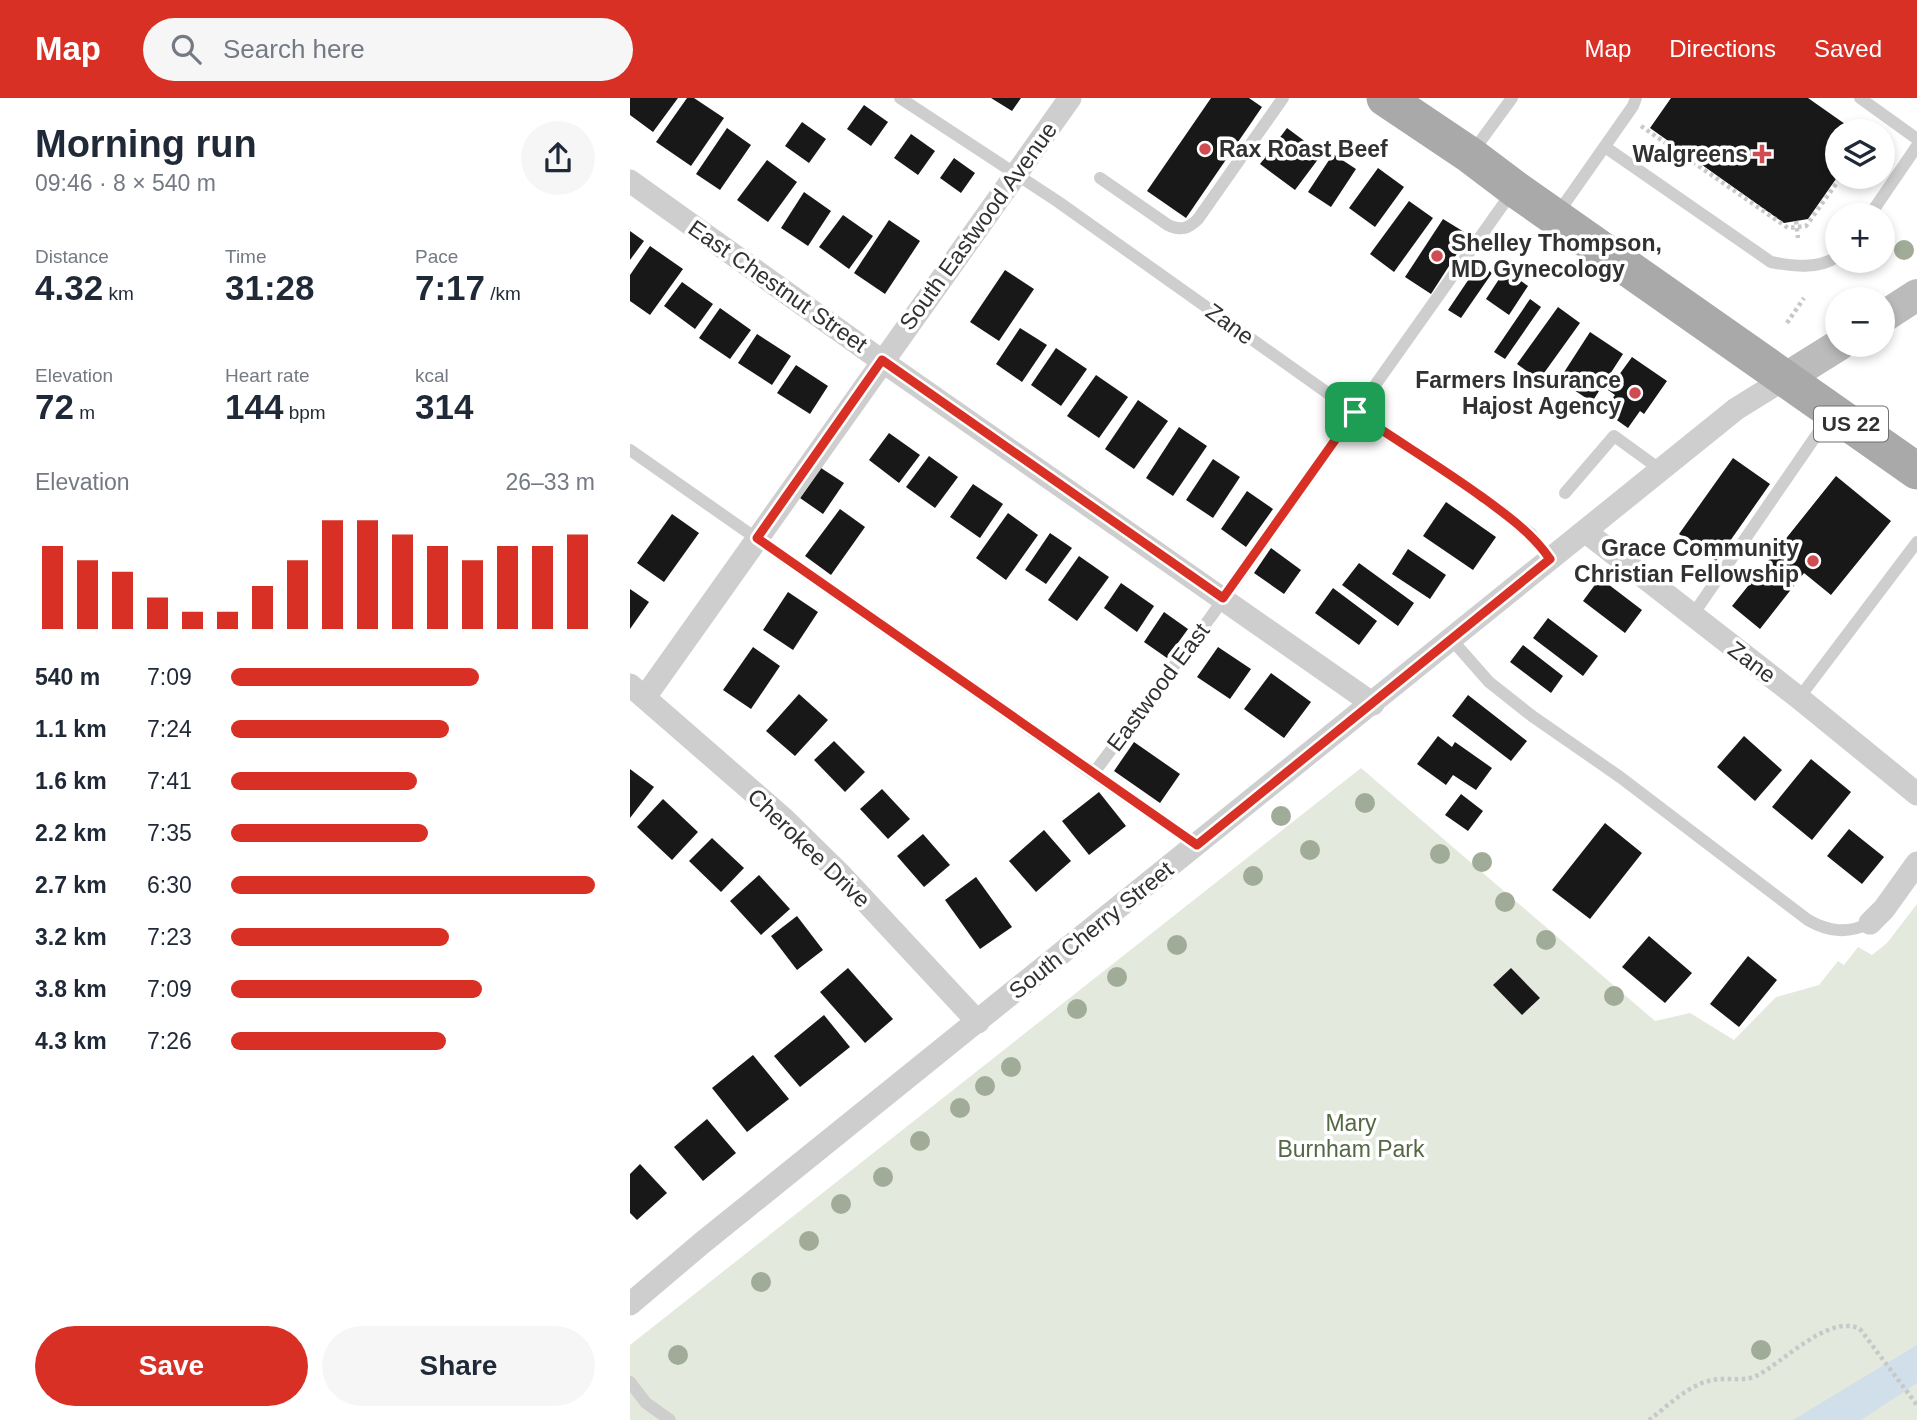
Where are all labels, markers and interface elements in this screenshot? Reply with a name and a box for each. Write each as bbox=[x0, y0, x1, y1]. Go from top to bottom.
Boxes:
search box bbox=[143, 18, 633, 81]
text: Map bbox=[35, 30, 101, 67]
icon: search bbox=[167, 30, 205, 68]
text: Search here bbox=[223, 34, 365, 64]
text: Map bbox=[1585, 35, 1631, 62]
text: Directions bbox=[1669, 35, 1776, 62]
text: Saved bbox=[1814, 35, 1882, 62]
street label: South Eastwood Avenue bbox=[894, 117, 1062, 335]
map controls bbox=[1825, 119, 1895, 357]
button: layers bbox=[1825, 119, 1895, 189]
button: share bbox=[521, 121, 595, 195]
text: Morning run bbox=[35, 123, 257, 165]
place label: Rax Roast Beef bbox=[1219, 136, 1388, 162]
marker: Rax Roast Beef bbox=[1197, 141, 1213, 157]
place label: Walgreens bbox=[1633, 141, 1748, 167]
marker: Walgreens bbox=[1754, 146, 1770, 162]
text: 09:46 · 8 × 540 m bbox=[35, 170, 216, 196]
button: + bbox=[1825, 203, 1895, 273]
street label: East Chestnut Street bbox=[684, 214, 873, 358]
place label: Shelley Thompson, MD Gynecology bbox=[1451, 230, 1662, 282]
text: Distance bbox=[35, 246, 109, 267]
text: Time bbox=[225, 246, 267, 267]
text: Pace bbox=[415, 246, 458, 267]
marker: Shelley Thompson, MD Gynecology bbox=[1429, 248, 1445, 264]
text: 4.32 bbox=[35, 268, 103, 307]
text: 31:28 bbox=[225, 268, 315, 307]
text: 7:17 bbox=[415, 268, 485, 307]
text: km bbox=[103, 283, 134, 304]
text: /km bbox=[485, 283, 521, 304]
button: − bbox=[1825, 287, 1895, 357]
street label: Zane bbox=[1201, 298, 1259, 350]
text: Elevation bbox=[35, 365, 113, 386]
text: Heart rate bbox=[225, 365, 309, 386]
text: kcal bbox=[415, 365, 449, 386]
place label: Farmers Insurance Hajost Agency bbox=[1415, 367, 1621, 419]
pin bbox=[1325, 382, 1385, 442]
marker: Farmers Insurance Hajost Agency bbox=[1627, 385, 1643, 401]
text: 72 bbox=[35, 387, 74, 426]
text: 144 bbox=[225, 387, 283, 426]
text: 314 bbox=[415, 387, 473, 426]
icon: arrive bbox=[1336, 393, 1374, 431]
text: m bbox=[74, 402, 95, 423]
text: bpm bbox=[283, 402, 326, 423]
road number: US 22 bbox=[1814, 406, 1888, 442]
text: Elevation bbox=[35, 469, 130, 495]
text: 26–33 m bbox=[505, 469, 595, 495]
place label: Grace Community Christian Fellowship bbox=[1574, 535, 1799, 587]
marker: Grace Community Christian Fellowship bbox=[1805, 553, 1821, 569]
street label: Eastwood East bbox=[1101, 617, 1215, 756]
street label: Zane bbox=[1723, 636, 1781, 688]
text: 540 m bbox=[35, 664, 100, 690]
text: 7:09 bbox=[147, 664, 192, 690]
text: 1.1 km bbox=[35, 716, 107, 742]
text: 7:24 bbox=[147, 716, 192, 742]
text: 1.6 km bbox=[35, 768, 107, 794]
text: 7:41 bbox=[147, 768, 192, 794]
street label: Cherokee Drive bbox=[742, 783, 876, 913]
text: 2.2 km bbox=[35, 820, 107, 846]
text: 7:35 bbox=[147, 820, 192, 846]
street label: South Cherry Street bbox=[1004, 856, 1179, 1004]
text: 2.7 km bbox=[35, 872, 107, 898]
text: 6:30 bbox=[147, 872, 192, 898]
text: 3.2 km bbox=[35, 924, 107, 950]
text: 7:23 bbox=[147, 924, 192, 950]
text: 3.8 km bbox=[35, 976, 107, 1002]
text: 7:09 bbox=[147, 976, 192, 1002]
text: 4.3 km bbox=[35, 1028, 107, 1054]
text: 7:26 bbox=[147, 1028, 192, 1054]
park label: Mary Burnham Park bbox=[1277, 1110, 1425, 1162]
button: Save bbox=[35, 1326, 308, 1406]
button: Share bbox=[322, 1326, 595, 1406]

